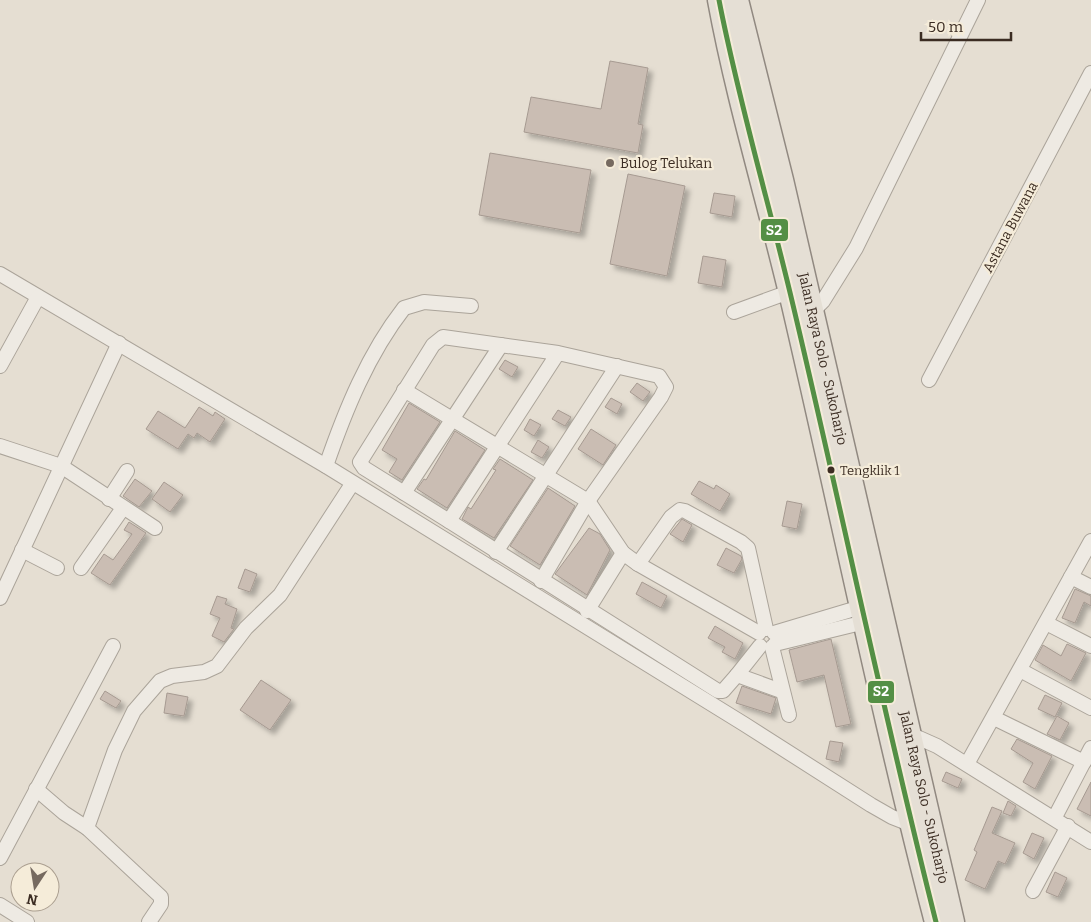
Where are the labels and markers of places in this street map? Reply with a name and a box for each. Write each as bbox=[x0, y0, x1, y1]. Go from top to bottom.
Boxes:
place label: Bulog Telukan bbox=[620, 155, 712, 172]
marker: Bulog Telukan bbox=[604, 157, 616, 169]
place label: Tengklik 1 bbox=[840, 463, 900, 478]
marker: Tengklik 1 bbox=[826, 465, 836, 475]

